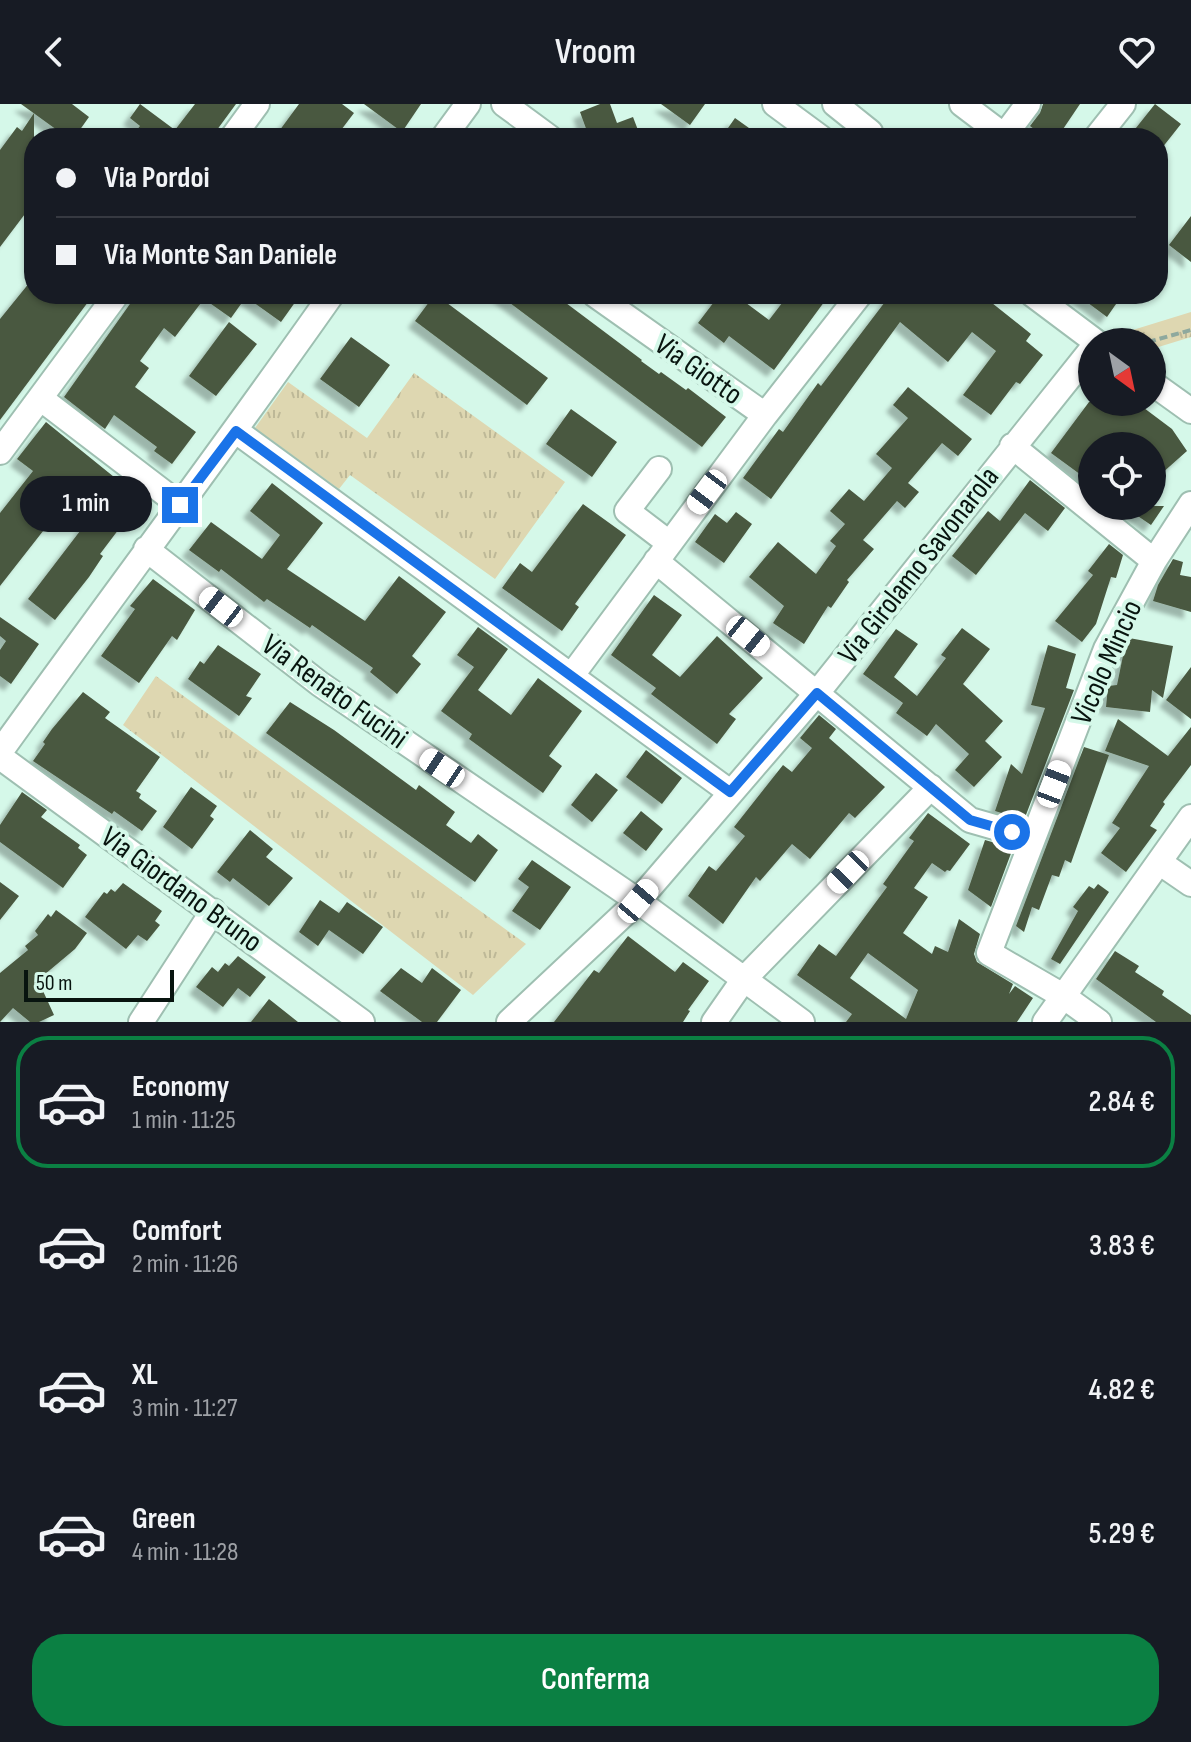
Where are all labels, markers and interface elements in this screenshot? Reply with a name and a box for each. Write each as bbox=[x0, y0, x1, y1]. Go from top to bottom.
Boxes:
icon: back bbox=[32, 30, 76, 74]
icon: heart bbox=[1115, 30, 1159, 74]
text: Vroom bbox=[555, 31, 636, 74]
text: Via Pordoi bbox=[104, 160, 210, 196]
text: Via Monte San Daniele bbox=[104, 237, 337, 273]
street label: Via Giotto bbox=[648, 327, 749, 413]
north arrow bbox=[1078, 328, 1166, 416]
map controls bbox=[1078, 328, 1166, 520]
button: locate bbox=[1078, 432, 1166, 520]
street label: Via Girolamo Savonarola bbox=[831, 460, 1007, 671]
car bbox=[683, 466, 731, 518]
callout: 1 min bbox=[20, 477, 152, 533]
route end bbox=[162, 487, 198, 523]
text: 1 min bbox=[62, 488, 110, 519]
car bbox=[195, 583, 247, 631]
street label: Vicolo Mincio bbox=[1064, 595, 1150, 730]
car bbox=[722, 612, 774, 660]
street label: Via Renato Fucini bbox=[255, 627, 414, 757]
car bbox=[415, 745, 469, 791]
car bbox=[1034, 757, 1074, 811]
route start bbox=[994, 814, 1030, 850]
street label: Via Giordano Bruno bbox=[94, 819, 269, 960]
car bbox=[823, 846, 873, 898]
car bbox=[613, 875, 663, 927]
scale bar bbox=[24, 966, 174, 1002]
text: 50 m bbox=[36, 970, 72, 997]
icon: car bbox=[36, 1066, 108, 1138]
text: Economy bbox=[132, 1069, 229, 1105]
text: 2.84 € bbox=[1088, 1084, 1155, 1120]
text: 1 min · 11:25 bbox=[132, 1105, 236, 1136]
icon: car bbox=[36, 1210, 108, 1282]
text: Comfort bbox=[132, 1213, 222, 1249]
text: 3.83 € bbox=[1089, 1228, 1155, 1264]
text: 2 min · 11:26 bbox=[132, 1249, 238, 1280]
icon: car bbox=[36, 1354, 108, 1426]
text: XL bbox=[132, 1357, 158, 1393]
text: 4.82 € bbox=[1089, 1372, 1155, 1408]
text: 3 min · 11:27 bbox=[132, 1393, 237, 1424]
icon: car bbox=[36, 1498, 108, 1570]
text: Green bbox=[132, 1501, 196, 1537]
text: 5.29 € bbox=[1089, 1516, 1155, 1552]
text: 4 min · 11:28 bbox=[132, 1537, 238, 1568]
button: Conferma bbox=[32, 1634, 1159, 1726]

